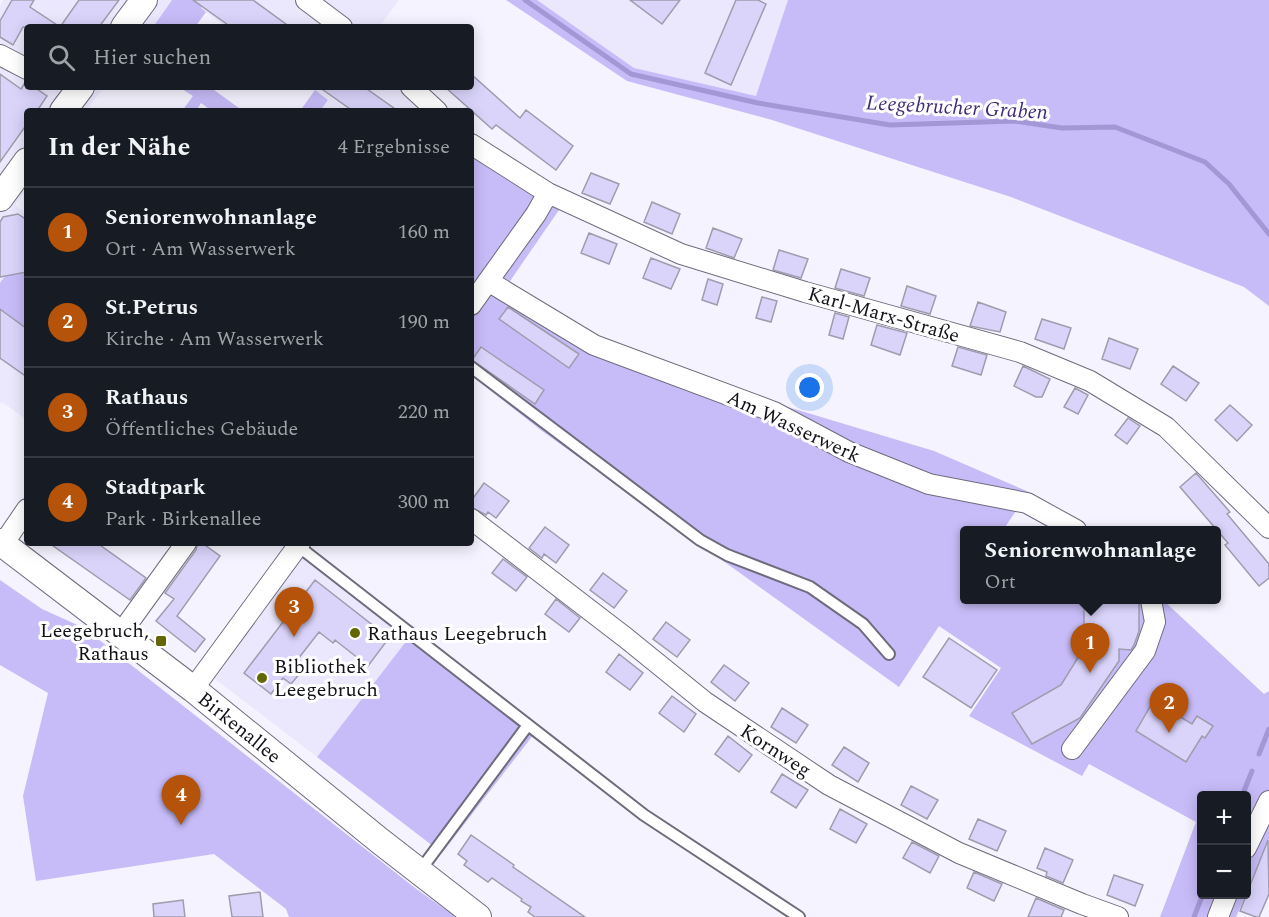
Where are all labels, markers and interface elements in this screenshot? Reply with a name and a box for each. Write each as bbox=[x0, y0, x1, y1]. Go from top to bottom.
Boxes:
search box bbox=[24, 24, 474, 90]
icon: search bbox=[45, 41, 78, 74]
text: Hier suchen bbox=[93, 41, 211, 74]
water label: Leegebrucher Graben bbox=[865, 87, 1049, 129]
text: In der Nähe bbox=[48, 127, 190, 167]
text: 4 Ergebnisse bbox=[338, 132, 450, 162]
text: Seniorenwohnanlage bbox=[105, 201, 317, 234]
text: 1 bbox=[62, 217, 73, 247]
text: 160 m bbox=[398, 217, 450, 247]
text: Ort · Am Wasserwerk bbox=[105, 234, 296, 264]
street label: Karl-Marx-Straße bbox=[804, 279, 963, 351]
text: St.Petrus bbox=[105, 291, 198, 324]
text: 2 bbox=[62, 307, 73, 337]
text: 190 m bbox=[398, 307, 450, 337]
text: Kirche · Am Wasserwerk bbox=[105, 324, 324, 354]
your location bbox=[795, 373, 824, 402]
text: Rathaus bbox=[105, 381, 188, 414]
street label: Am Wasserwerk bbox=[722, 383, 866, 471]
text: 3 bbox=[62, 397, 73, 427]
text: 220 m bbox=[398, 397, 450, 427]
text: Öffentliches Gebäude bbox=[105, 414, 298, 444]
text: Stadtpark bbox=[105, 471, 206, 504]
text: 4 bbox=[62, 487, 73, 517]
text: 300 m bbox=[398, 487, 450, 517]
text: Park · Birkenallee bbox=[105, 504, 261, 534]
popup bbox=[960, 526, 1221, 604]
text: Seniorenwohnanlage bbox=[985, 534, 1196, 567]
text: Ort bbox=[985, 567, 1016, 597]
pin: 3 bbox=[274, 588, 314, 637]
place label: Leegebruch, Rathaus bbox=[40, 616, 149, 669]
place label: Rathaus Leegebruch bbox=[367, 619, 547, 649]
pin: 1 bbox=[1070, 624, 1110, 673]
marker: Rathaus Leegebruch bbox=[348, 626, 362, 640]
marker: Leegebruch, Rathaus bbox=[154, 634, 168, 648]
place label: Bibliothek Leegebruch bbox=[274, 652, 378, 705]
marker: Bibliothek Leegebruch bbox=[255, 671, 269, 685]
pin: 2 bbox=[1150, 684, 1188, 733]
street label: Birkenallee bbox=[191, 685, 288, 771]
street label: Kornweg bbox=[734, 717, 817, 785]
pin: 4 bbox=[162, 776, 201, 825]
map controls bbox=[1197, 791, 1251, 899]
button: + bbox=[1197, 791, 1251, 845]
button: − bbox=[1197, 845, 1251, 899]

